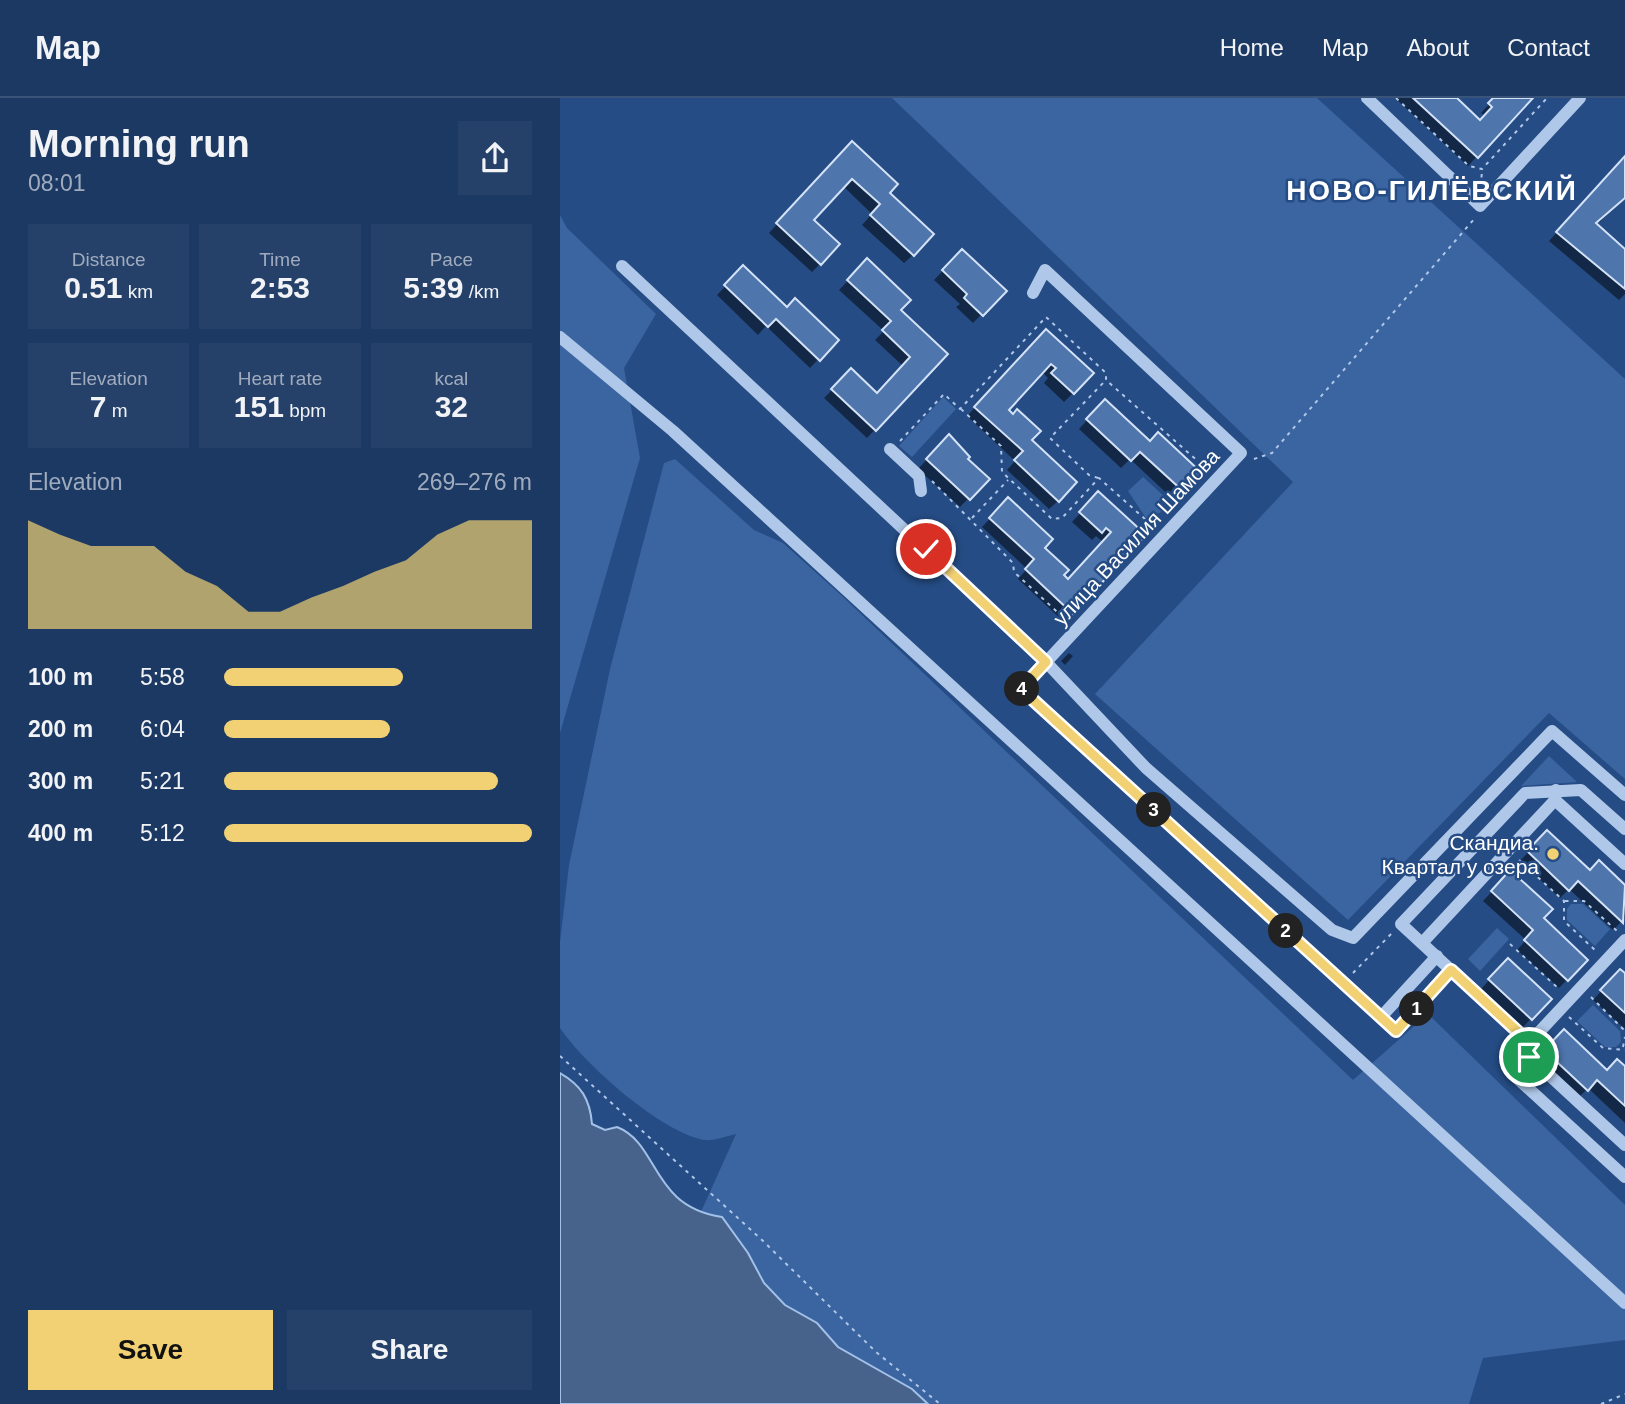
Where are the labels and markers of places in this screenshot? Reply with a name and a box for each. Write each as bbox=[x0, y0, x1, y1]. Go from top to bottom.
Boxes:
pin bbox=[896, 519, 956, 579]
pin: 4 bbox=[1004, 672, 1040, 706]
pin: 3 bbox=[1136, 792, 1172, 828]
place label: Скандиа. Квартал у озера bbox=[1382, 831, 1539, 878]
marker: Скандиа. Квартал у озера bbox=[1545, 846, 1561, 862]
pin: 2 bbox=[1268, 914, 1304, 948]
pin: 1 bbox=[1400, 992, 1434, 1026]
pin bbox=[1499, 1027, 1559, 1087]

